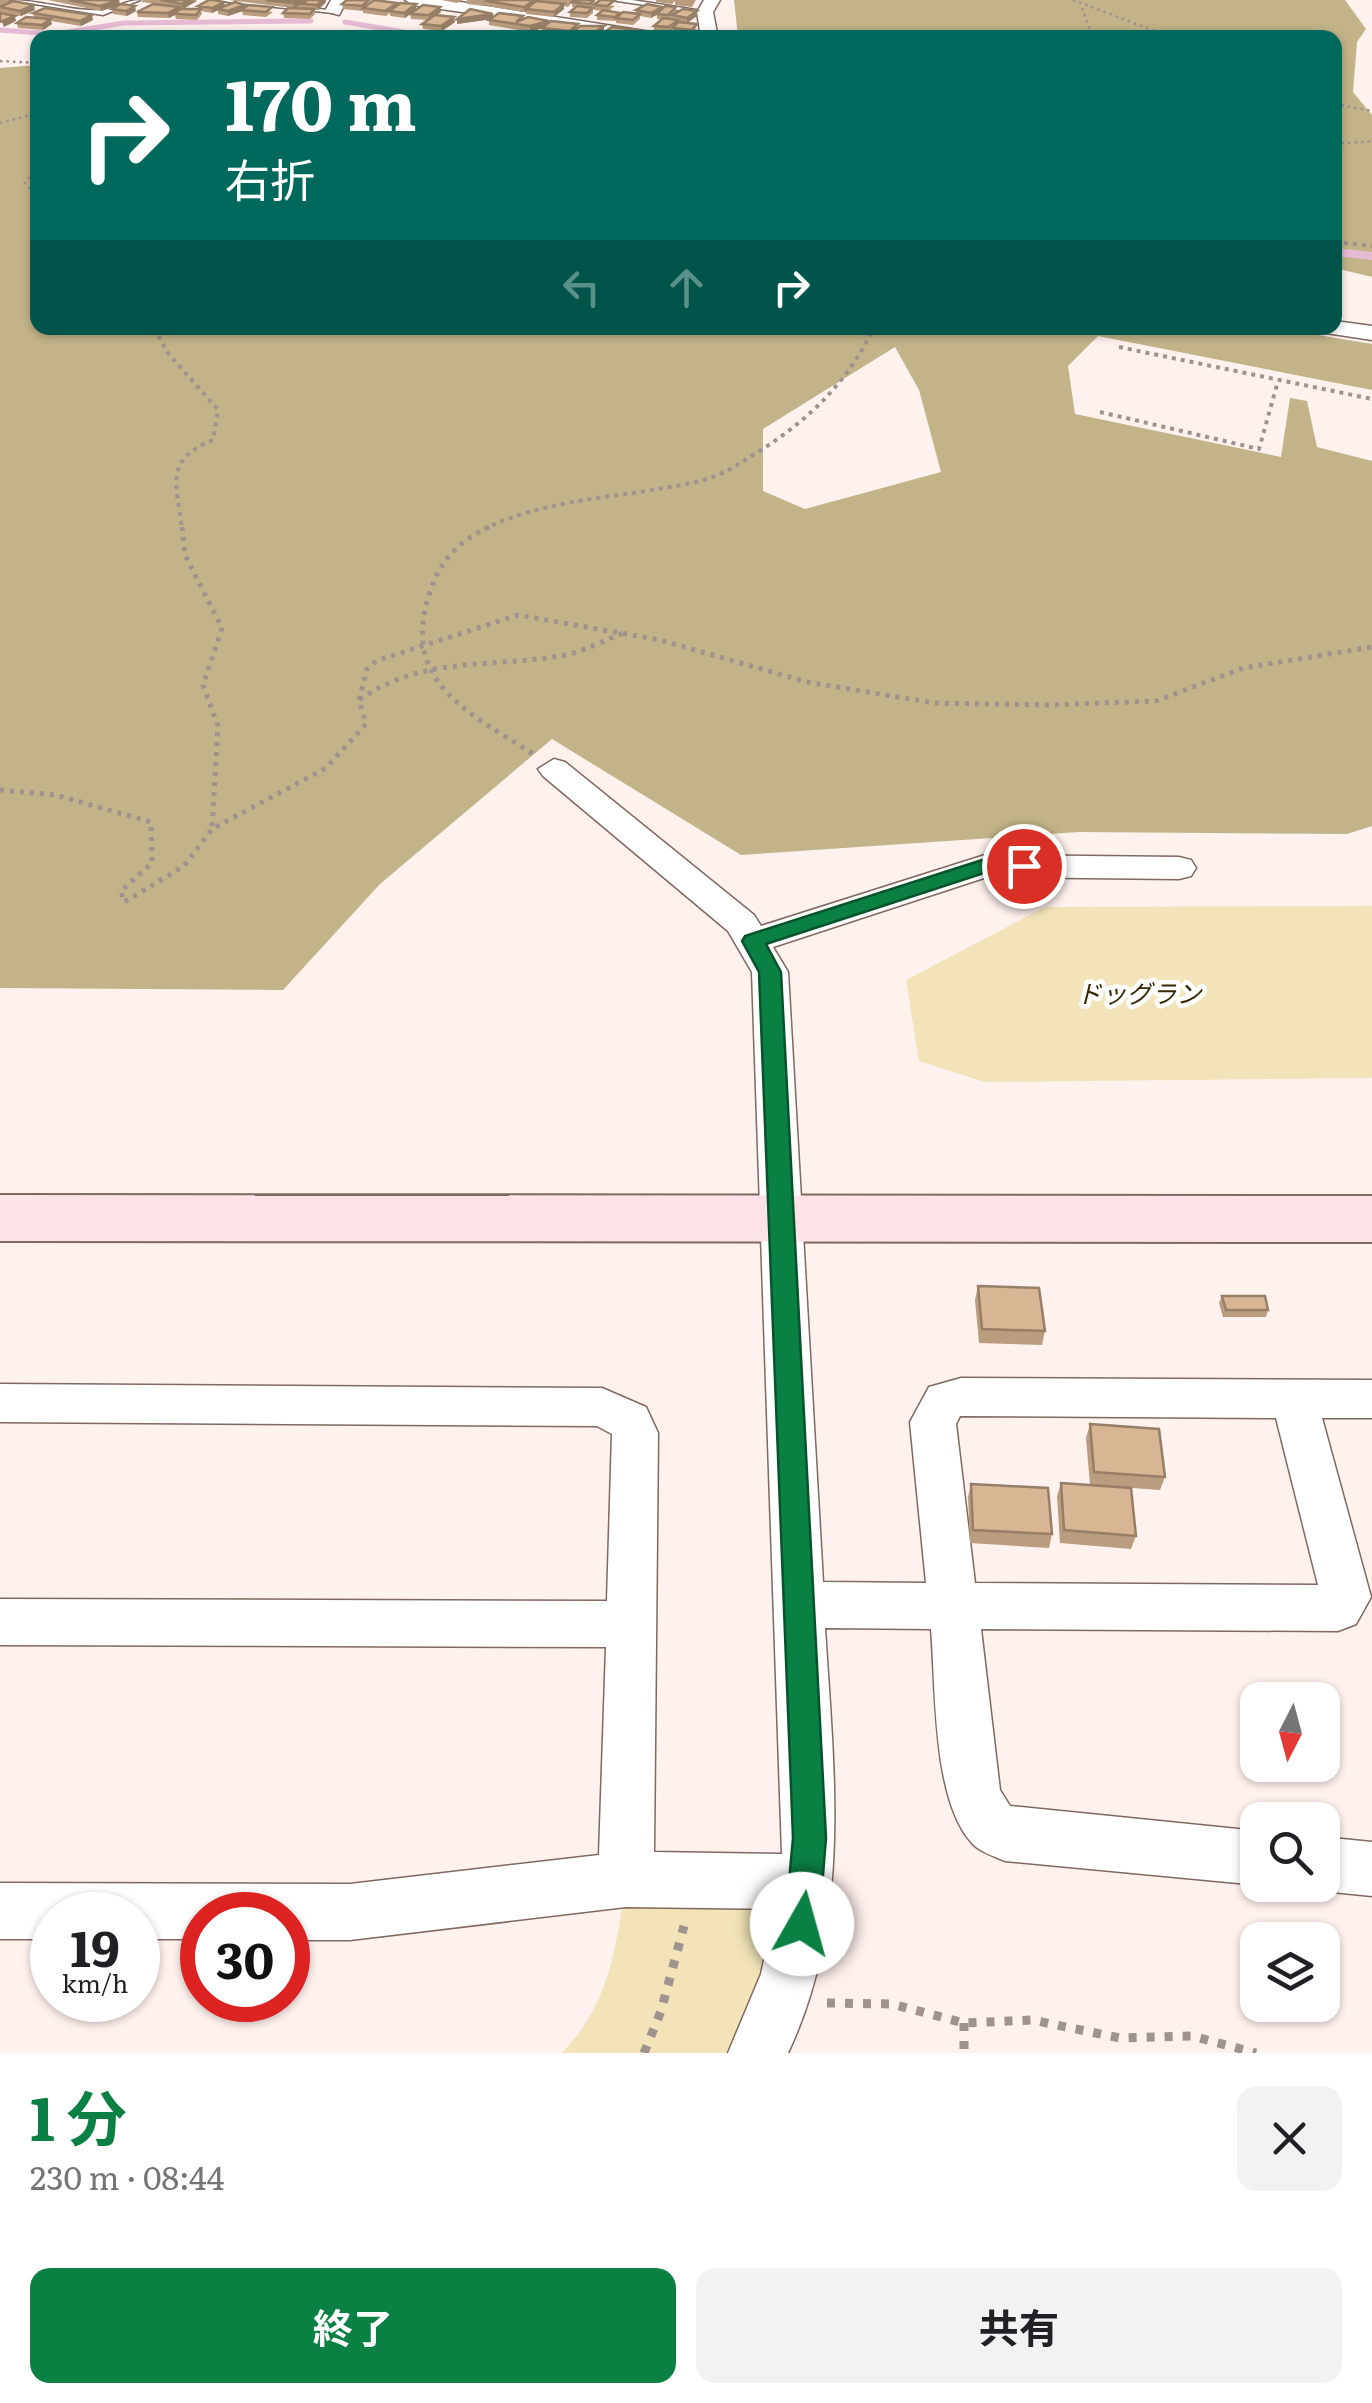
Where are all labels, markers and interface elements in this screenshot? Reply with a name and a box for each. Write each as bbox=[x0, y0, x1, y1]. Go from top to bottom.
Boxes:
text: 170 m bbox=[225, 49, 417, 153]
icon: right bbox=[60, 70, 190, 200]
text: 右折 bbox=[225, 144, 315, 211]
icon: left bbox=[554, 260, 609, 315]
icon: ahead bbox=[659, 260, 714, 315]
icon: right bbox=[764, 260, 819, 315]
pin bbox=[982, 824, 1067, 909]
icon: arrive bbox=[997, 839, 1052, 894]
park label: ドッグラン bbox=[1076, 974, 1203, 1011]
north arrow bbox=[1240, 1682, 1340, 1782]
map controls bbox=[1240, 1682, 1340, 2022]
button: search bbox=[1240, 1802, 1340, 1902]
position arrow bbox=[750, 1872, 854, 1976]
speed limit sign: 30 bbox=[180, 1892, 310, 2022]
text: 19 bbox=[70, 1908, 120, 1982]
button: layers bbox=[1240, 1922, 1340, 2022]
text: km/h bbox=[62, 1964, 128, 2001]
text: 1 分 bbox=[30, 2070, 127, 2159]
button: close bbox=[1237, 2086, 1342, 2191]
text: 230 m · 08:44 bbox=[30, 2152, 224, 2200]
button: 終了 bbox=[30, 2268, 676, 2383]
button: 共有 bbox=[696, 2268, 1342, 2383]

